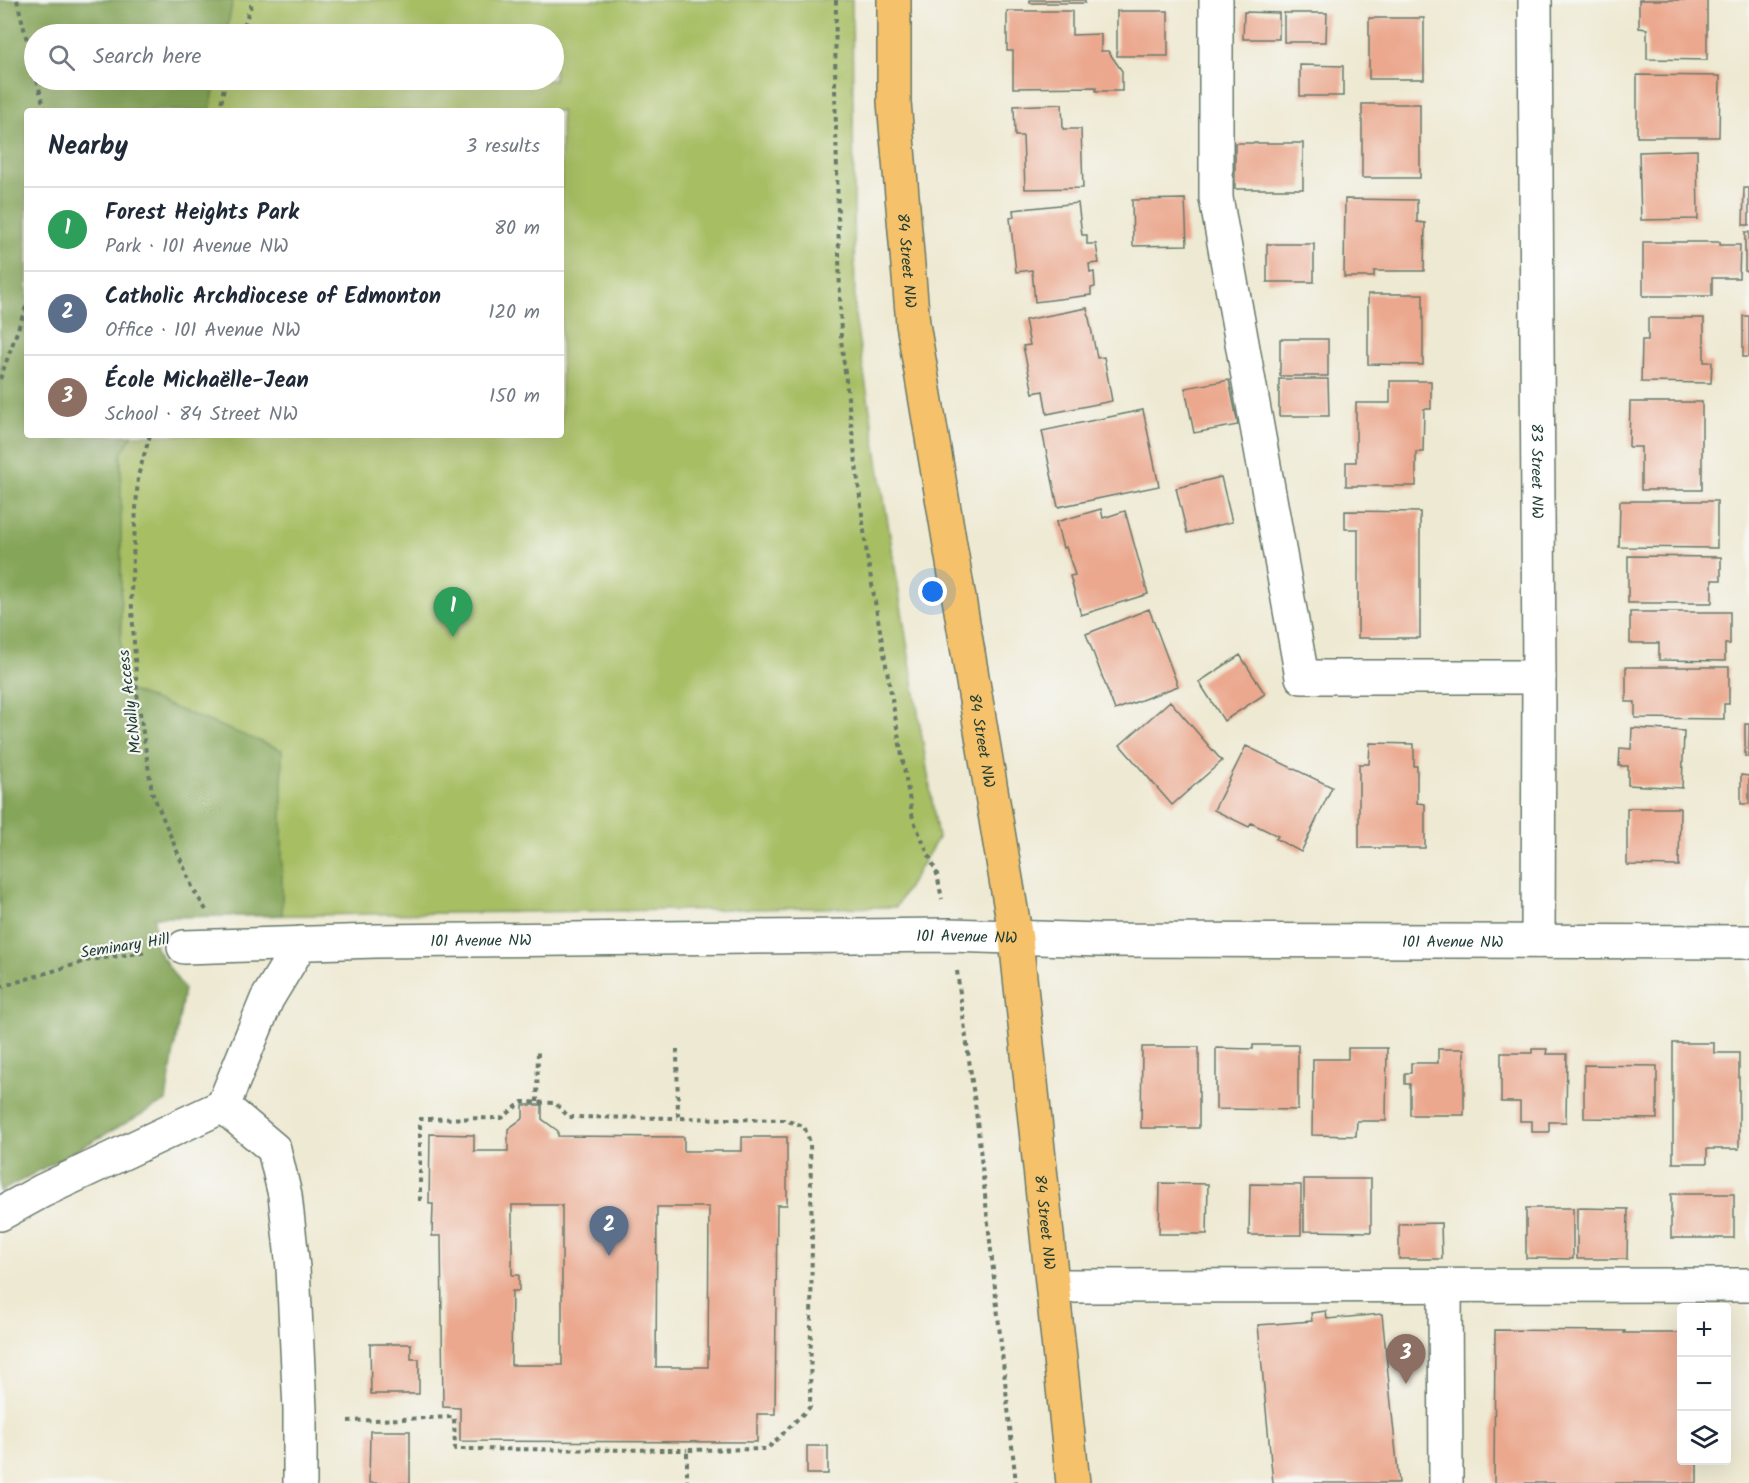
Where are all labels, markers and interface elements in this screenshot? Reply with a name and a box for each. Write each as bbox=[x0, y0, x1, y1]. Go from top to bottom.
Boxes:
search box bbox=[24, 24, 564, 90]
text: Search here bbox=[93, 40, 201, 75]
icon: search bbox=[45, 41, 78, 74]
text: Nearby bbox=[48, 126, 128, 168]
text: 3 results bbox=[466, 131, 540, 163]
text: Forest Heights Park bbox=[105, 196, 299, 231]
street label: 84 Street NW bbox=[890, 212, 923, 309]
text: 1 bbox=[64, 213, 71, 245]
text: 80 m bbox=[494, 213, 540, 245]
text: Park · 101 Avenue NW bbox=[105, 231, 289, 263]
text: Catholic Archdiocese of Edmonton bbox=[105, 280, 441, 315]
text: 2 bbox=[62, 297, 73, 329]
text: 120 m bbox=[488, 297, 540, 329]
text: Office · 101 Avenue NW bbox=[105, 315, 301, 347]
text: École Michaëlle-Jean bbox=[105, 364, 309, 399]
text: 3 bbox=[62, 381, 73, 413]
text: 150 m bbox=[489, 381, 540, 413]
text: School · 84 Street NW bbox=[105, 399, 298, 431]
street label: 83 Street NW bbox=[1524, 423, 1549, 519]
your location bbox=[918, 577, 947, 606]
pin: 1 bbox=[434, 588, 472, 637]
street label: McNally Access bbox=[112, 648, 149, 755]
street label: 84 Street NW bbox=[961, 692, 1001, 790]
street label: 101 Avenue NW bbox=[916, 924, 1018, 951]
street label: Seminary Hill bbox=[79, 927, 172, 966]
street label: 101 Avenue NW bbox=[430, 928, 532, 954]
street label: 101 Avenue NW bbox=[1402, 930, 1504, 955]
street label: 84 Street NW bbox=[1027, 1174, 1062, 1271]
pin: 2 bbox=[590, 1206, 628, 1256]
map controls bbox=[1677, 1303, 1731, 1465]
button: + bbox=[1677, 1303, 1731, 1357]
pin: 3 bbox=[1386, 1334, 1426, 1384]
button: − bbox=[1677, 1357, 1731, 1411]
button: layers bbox=[1677, 1411, 1731, 1465]

